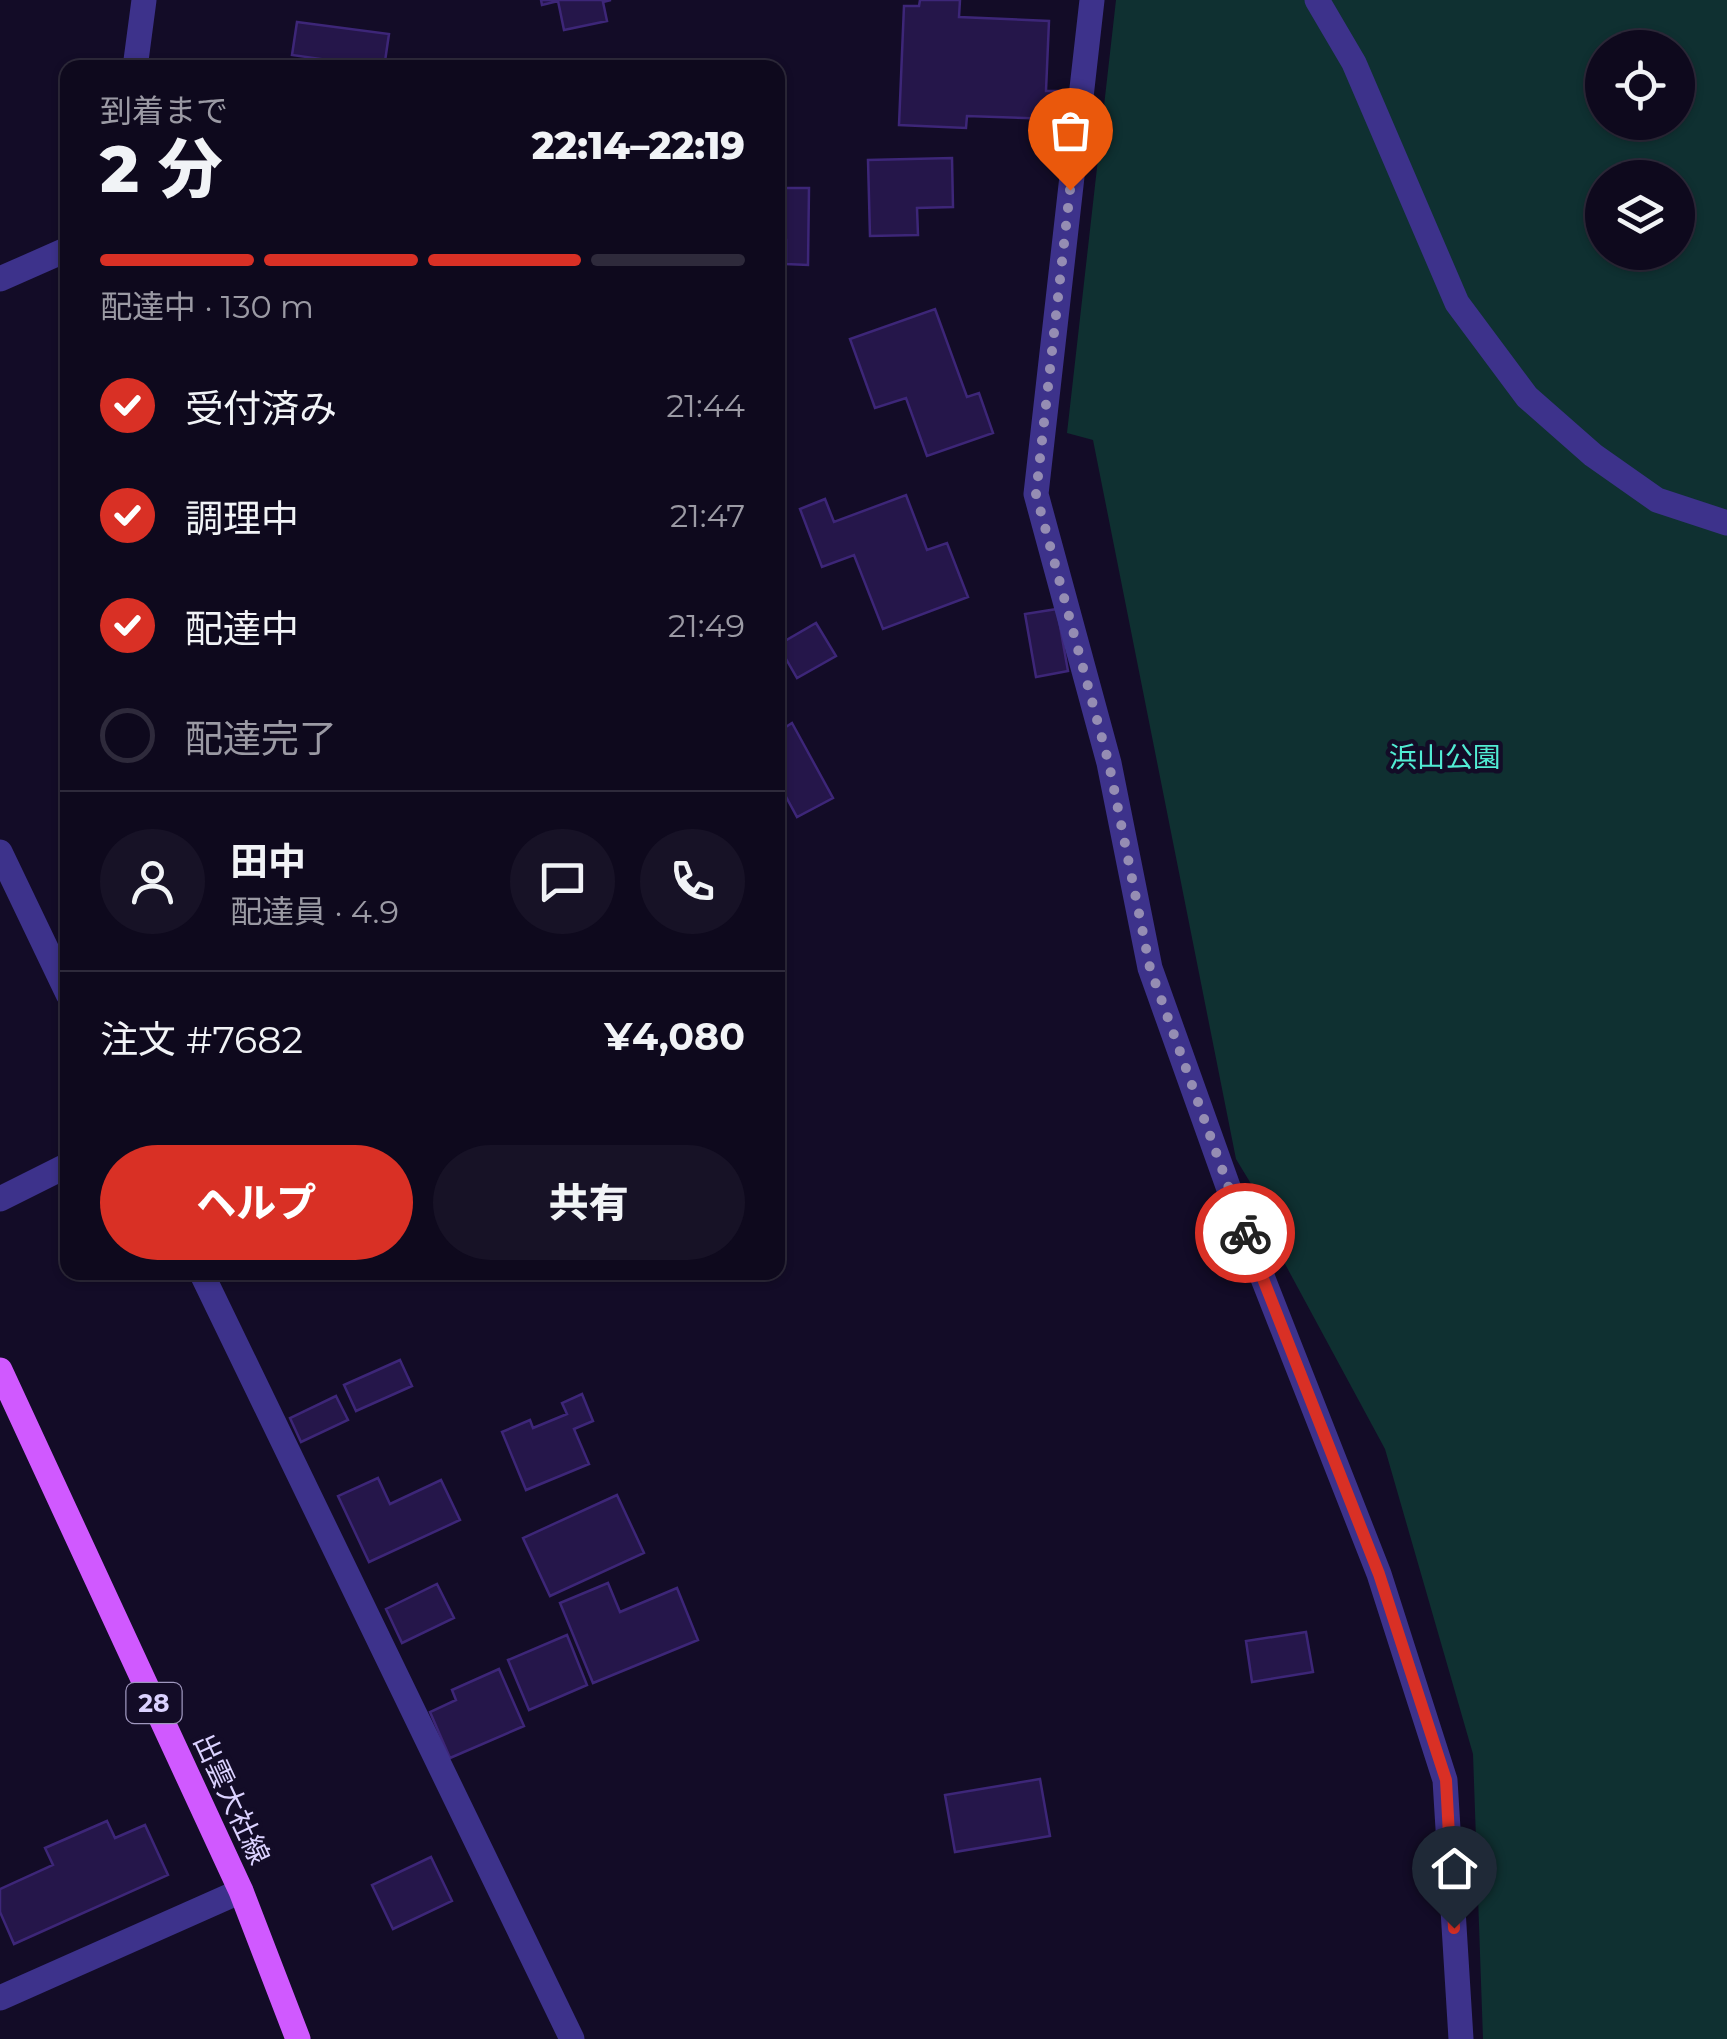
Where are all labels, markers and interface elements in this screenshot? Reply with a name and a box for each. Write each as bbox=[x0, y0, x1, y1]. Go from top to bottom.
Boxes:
map controls bbox=[1585, 30, 1695, 270]
button: locate bbox=[1585, 30, 1695, 140]
pin bbox=[1028, 88, 1113, 191]
text: 到着まで bbox=[100, 91, 228, 130]
icon: bag bbox=[1043, 103, 1098, 158]
text: 22:14–22:19 bbox=[532, 122, 745, 169]
text: 2 分 bbox=[100, 129, 223, 208]
button: layers bbox=[1585, 160, 1695, 270]
text: 配達中 · 130 m bbox=[100, 287, 314, 326]
icon: check bbox=[100, 378, 155, 433]
text: 受付済み bbox=[185, 385, 337, 432]
text: 21:44 bbox=[666, 386, 745, 425]
icon: check bbox=[100, 488, 155, 543]
text: 調理中 bbox=[185, 495, 299, 542]
text: 21:47 bbox=[670, 496, 745, 535]
icon: check bbox=[100, 598, 155, 653]
text: 配達中 bbox=[185, 605, 299, 652]
text: 21:49 bbox=[668, 606, 745, 645]
text: 配達完了 bbox=[185, 715, 337, 762]
park label: 浜山公園 bbox=[1389, 740, 1501, 774]
button: person bbox=[100, 829, 205, 934]
button: chat bbox=[510, 829, 615, 934]
button: phone bbox=[640, 829, 745, 934]
text: 田中 bbox=[230, 838, 306, 885]
text: 配達員 · 4.9 bbox=[230, 892, 399, 931]
text: ¥4,080 bbox=[604, 1013, 745, 1060]
text: 注文 #7682 bbox=[100, 1016, 303, 1063]
button: ヘルプ bbox=[100, 1145, 413, 1260]
button: 共有 bbox=[433, 1145, 745, 1260]
courier bbox=[1195, 1183, 1295, 1283]
icon: bike bbox=[1218, 1206, 1273, 1261]
road number: 28 bbox=[126, 1683, 182, 1723]
street label: 出雲大社線 bbox=[187, 1728, 277, 1870]
pin bbox=[1412, 1826, 1497, 1929]
icon: home bbox=[1427, 1841, 1482, 1896]

